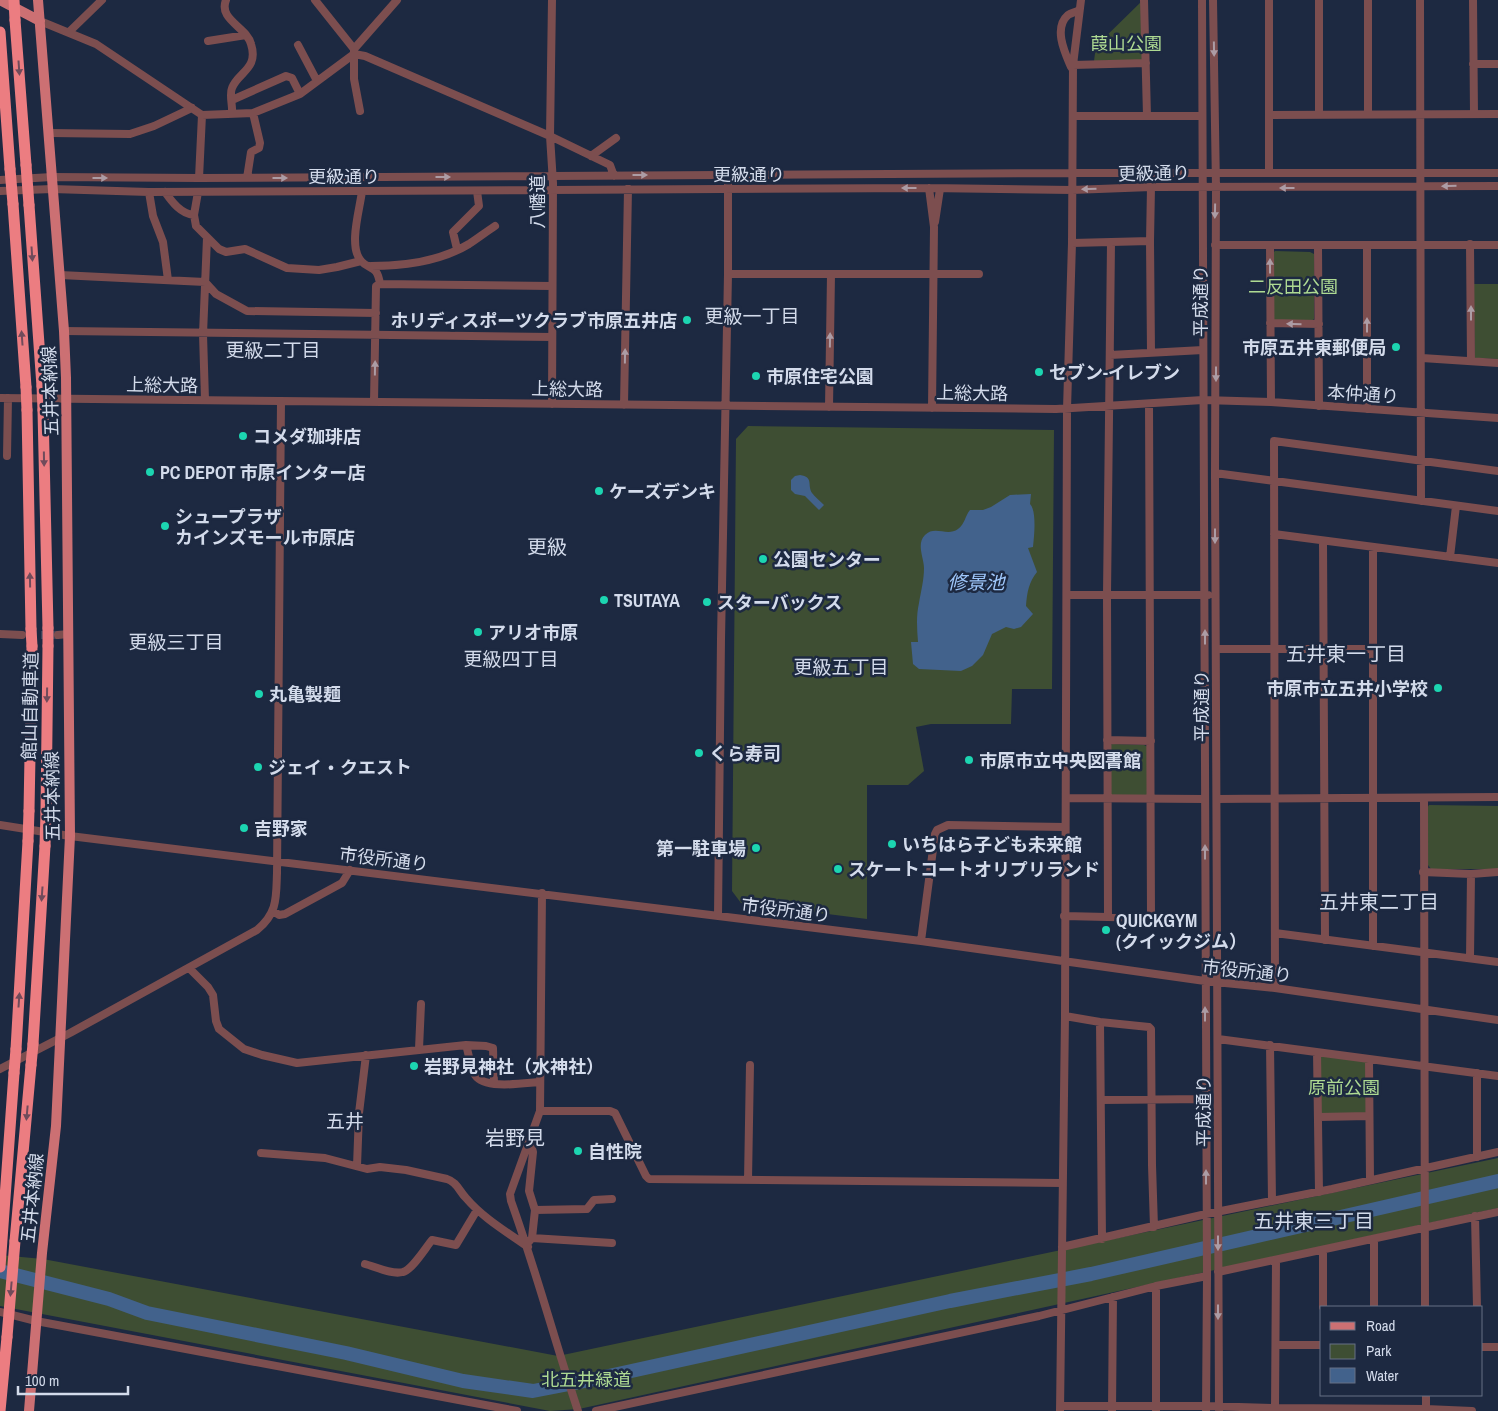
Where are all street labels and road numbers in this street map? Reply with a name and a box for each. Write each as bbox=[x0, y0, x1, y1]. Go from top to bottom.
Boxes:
street label: 更級通り bbox=[1118, 160, 1190, 186]
street label: 更級通り bbox=[713, 162, 785, 187]
street label: 更級通り bbox=[308, 164, 380, 189]
street label: 八幡道 bbox=[525, 175, 550, 229]
street label: 平成通り bbox=[1188, 265, 1213, 337]
street label: 五井本納線 bbox=[36, 346, 64, 436]
street label: 上総大路 bbox=[126, 372, 198, 398]
street label: 上総大路 bbox=[531, 376, 603, 402]
street label: 本仲通り bbox=[1326, 379, 1400, 409]
street label: 上総大路 bbox=[936, 380, 1008, 406]
street label: 館山自動車道 bbox=[17, 652, 43, 760]
street label: 平成通り bbox=[1189, 670, 1214, 742]
street label: 五井本納線 bbox=[39, 751, 65, 841]
street label: 市役所通り bbox=[338, 841, 430, 877]
street label: 市役所通り bbox=[740, 892, 832, 928]
street label: 市役所通り bbox=[1201, 954, 1293, 988]
street label: 平成通り bbox=[1191, 1075, 1216, 1147]
street label: 五井本納線 bbox=[15, 1152, 49, 1244]

